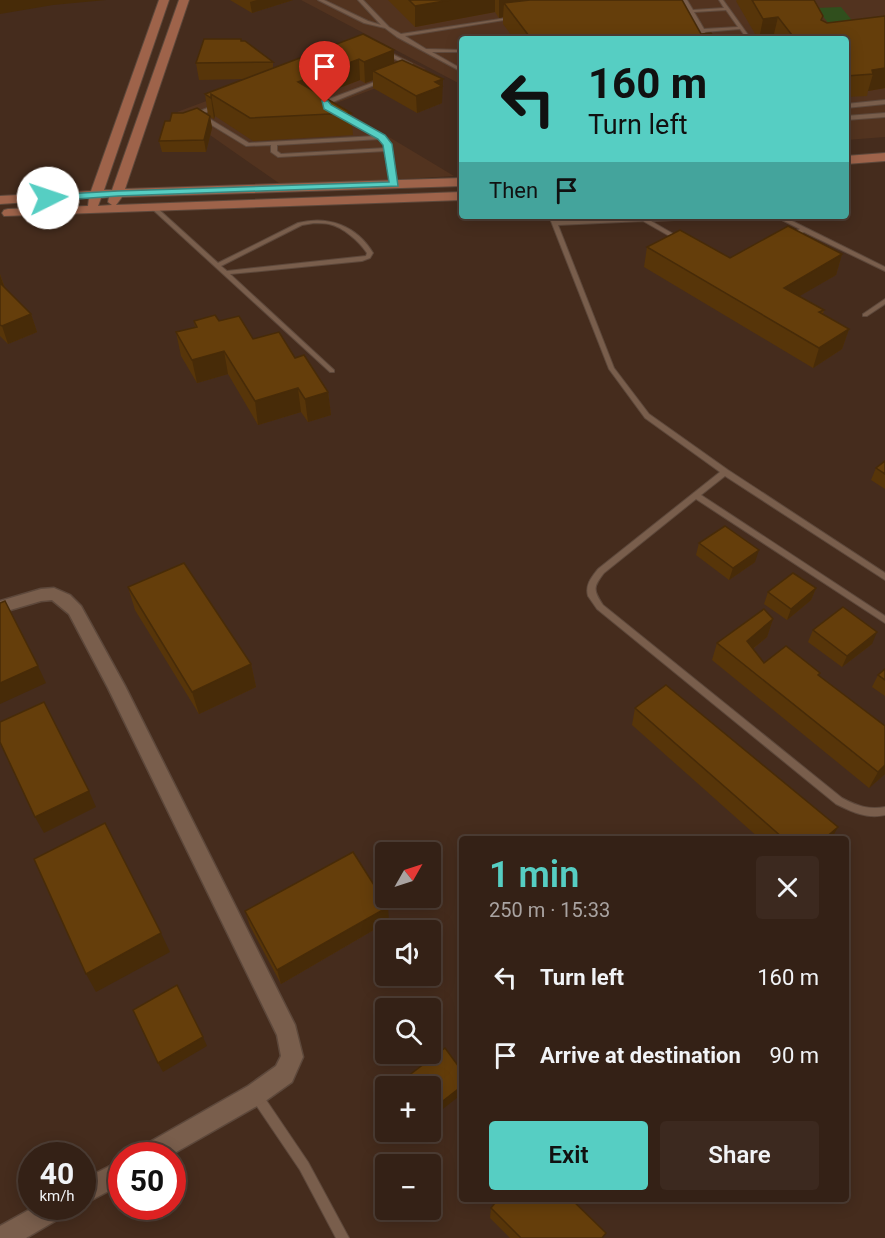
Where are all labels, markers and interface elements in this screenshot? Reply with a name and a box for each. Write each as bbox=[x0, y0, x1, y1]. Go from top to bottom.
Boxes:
pin bbox=[299, 41, 350, 103]
icon: arrive bbox=[308, 50, 341, 83]
text: 160 m bbox=[588, 59, 707, 108]
icon: left bbox=[489, 60, 567, 138]
text: Turn left bbox=[588, 109, 688, 141]
position arrow bbox=[16, 166, 80, 230]
icon: arrive bbox=[550, 174, 583, 207]
text: Then bbox=[489, 178, 538, 203]
north arrow bbox=[375, 842, 441, 908]
map controls bbox=[375, 842, 441, 1220]
text: 1 min bbox=[489, 854, 579, 896]
button: close bbox=[756, 856, 819, 919]
text: 250 m · 15:33 bbox=[489, 898, 610, 922]
button: sound bbox=[375, 920, 441, 986]
icon: left bbox=[489, 961, 522, 994]
text: Turn left bbox=[540, 965, 624, 990]
text: 160 m bbox=[757, 965, 819, 990]
button: search bbox=[375, 998, 441, 1064]
icon: arrive bbox=[489, 1039, 522, 1072]
text: Arrive at destination bbox=[540, 1043, 741, 1068]
text: 90 m bbox=[770, 1043, 819, 1068]
button: + bbox=[375, 1076, 441, 1142]
button: Exit bbox=[489, 1121, 648, 1190]
button: Share bbox=[660, 1121, 819, 1190]
speed limit sign: 50 bbox=[108, 1142, 186, 1220]
button: − bbox=[375, 1154, 441, 1220]
text: 40 bbox=[40, 1156, 74, 1191]
text: km/h bbox=[39, 1187, 75, 1205]

